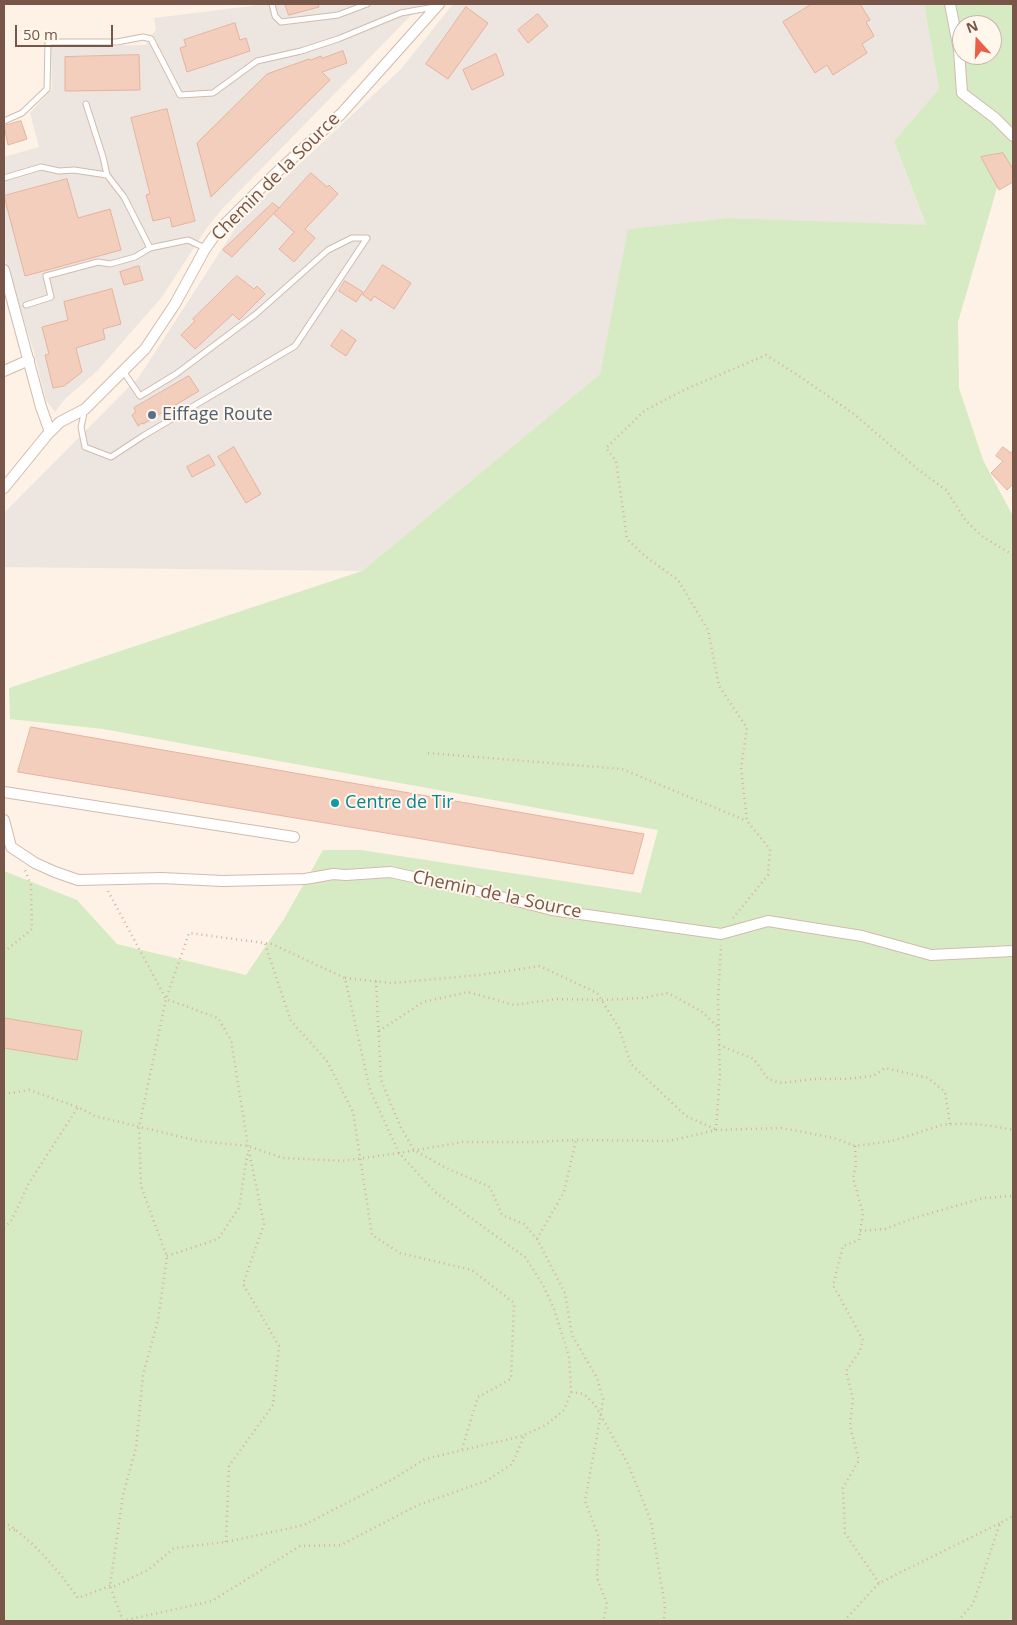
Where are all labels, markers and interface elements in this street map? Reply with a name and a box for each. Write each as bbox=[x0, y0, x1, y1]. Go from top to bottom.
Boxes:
scale bar bbox=[18, 15, 115, 47]
north arrow bbox=[952, 15, 1002, 65]
text: N bbox=[963, 16, 981, 37]
text: 50 m bbox=[23, 24, 58, 44]
street label: Chemin de la Source bbox=[207, 108, 345, 246]
place label: Eiffage Route bbox=[162, 404, 273, 426]
marker: Eiffage Route bbox=[146, 409, 158, 421]
place label: Centre de Tir bbox=[345, 792, 454, 814]
marker: Centre de Tir bbox=[329, 797, 341, 809]
street label: Chemin de la Source bbox=[411, 867, 583, 923]

